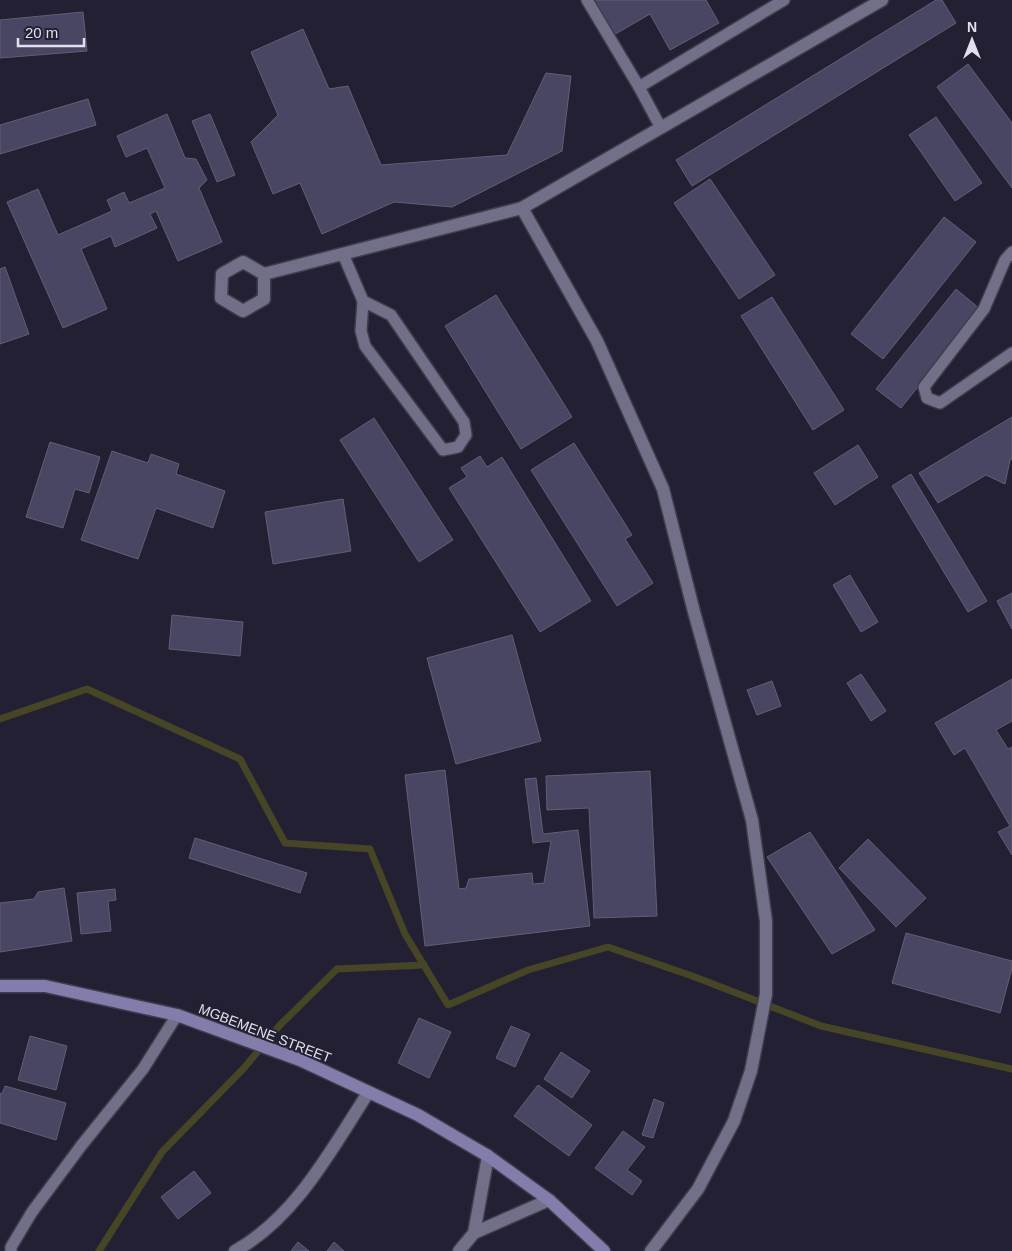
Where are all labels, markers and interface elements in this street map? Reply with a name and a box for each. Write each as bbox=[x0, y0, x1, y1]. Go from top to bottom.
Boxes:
scale bar bbox=[18, 15, 84, 47]
north arrow bbox=[947, 15, 997, 65]
text: N bbox=[967, 19, 977, 35]
text: 20 m bbox=[25, 24, 58, 41]
street label: MGBEMENE STREET bbox=[196, 1000, 334, 1066]

